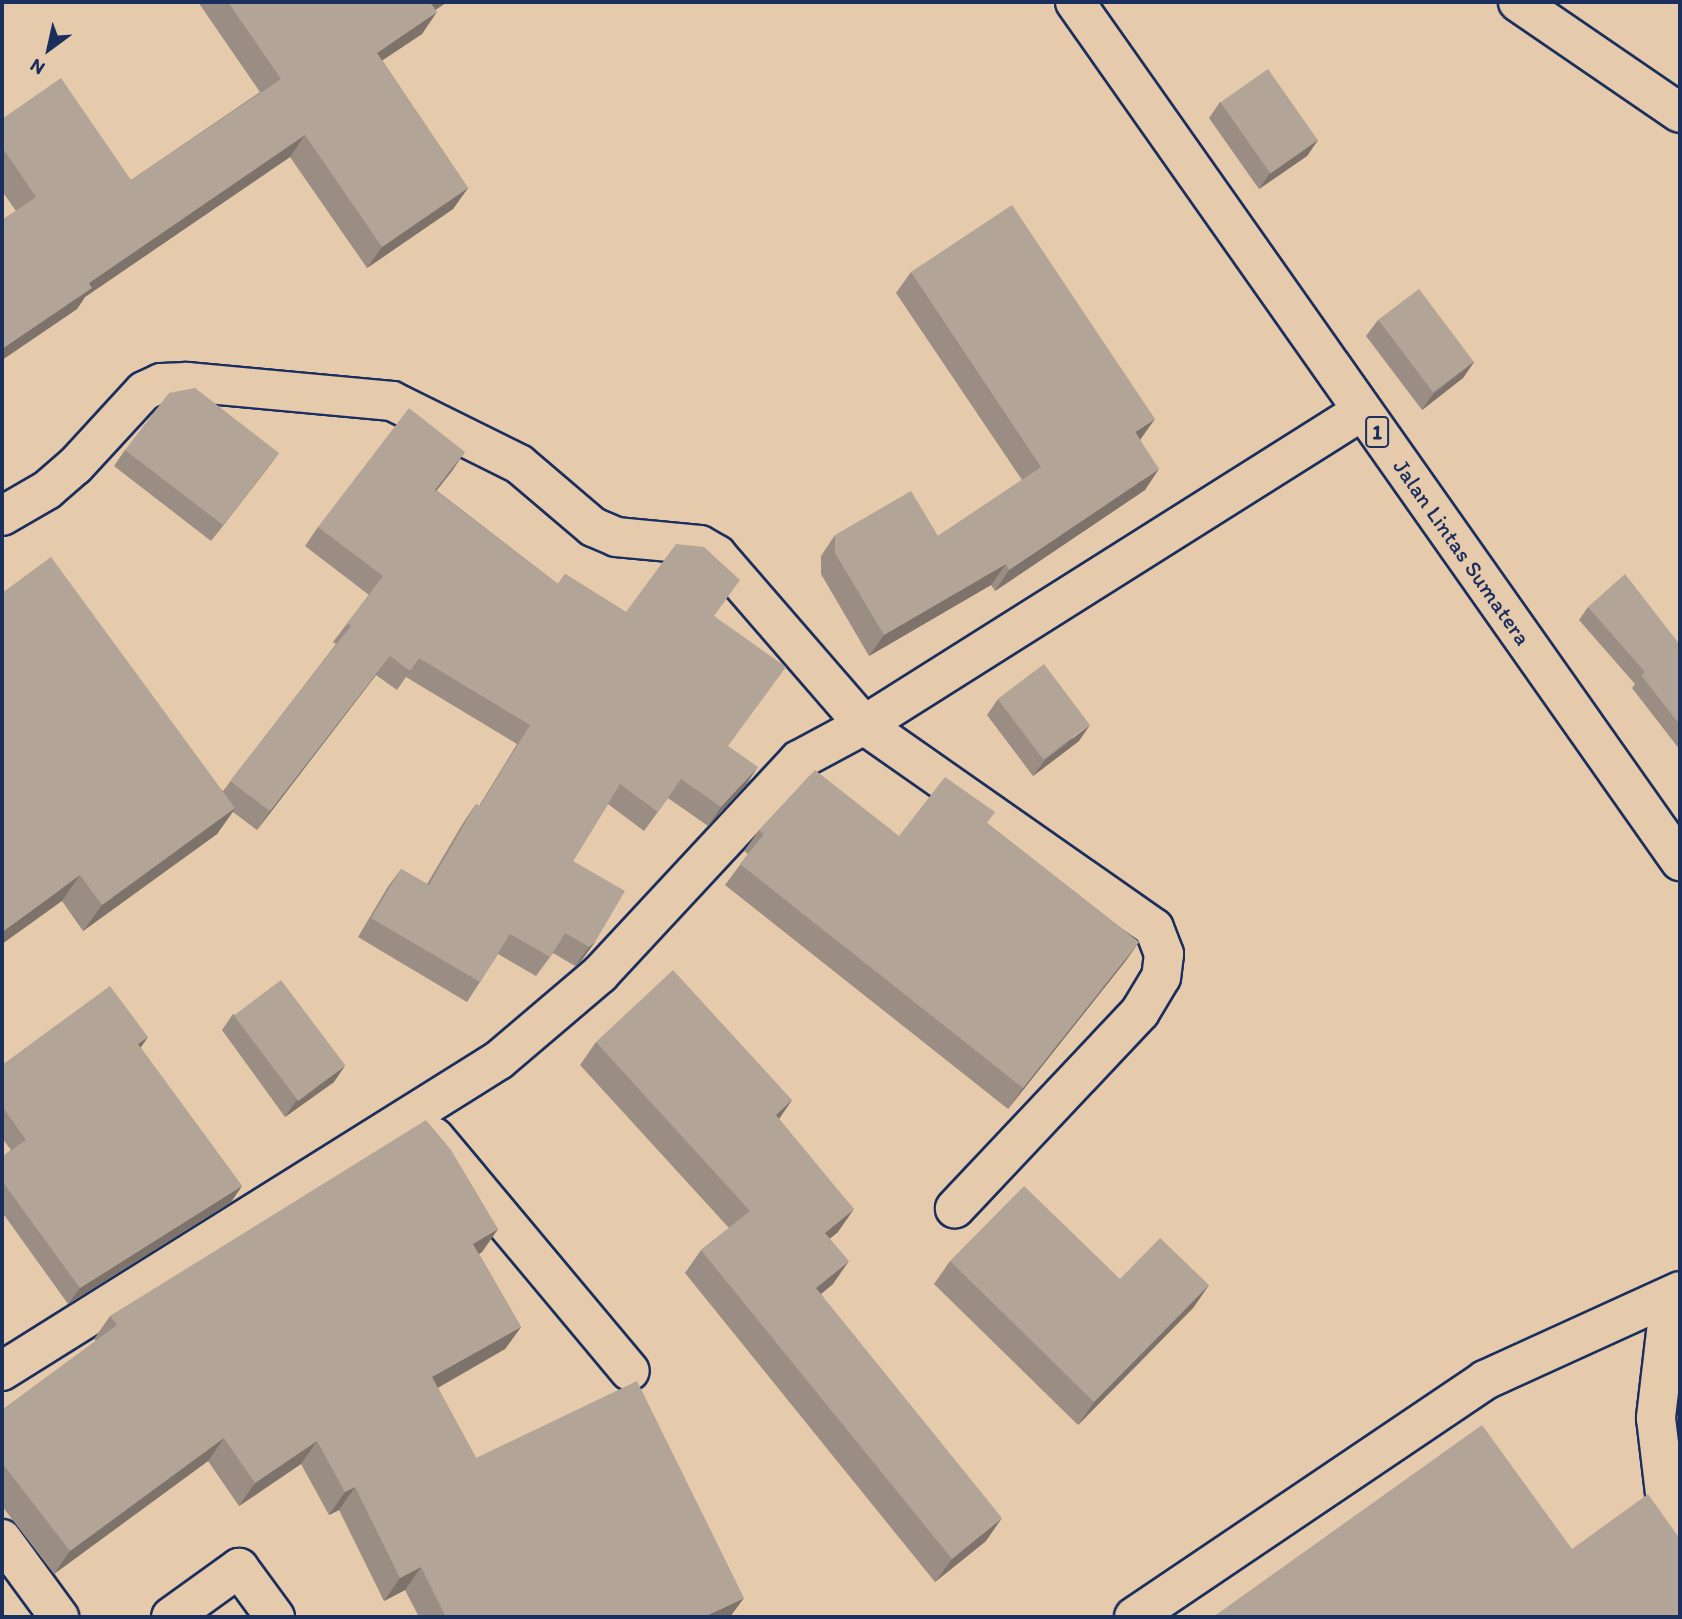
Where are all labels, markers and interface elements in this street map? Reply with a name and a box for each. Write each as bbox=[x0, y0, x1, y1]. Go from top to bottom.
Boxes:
north arrow bbox=[14, 14, 84, 84]
text: N bbox=[26, 54, 49, 80]
road number: 1 bbox=[1365, 414, 1389, 450]
street label: Jalan Lintas Sumatera bbox=[1387, 454, 1537, 650]

